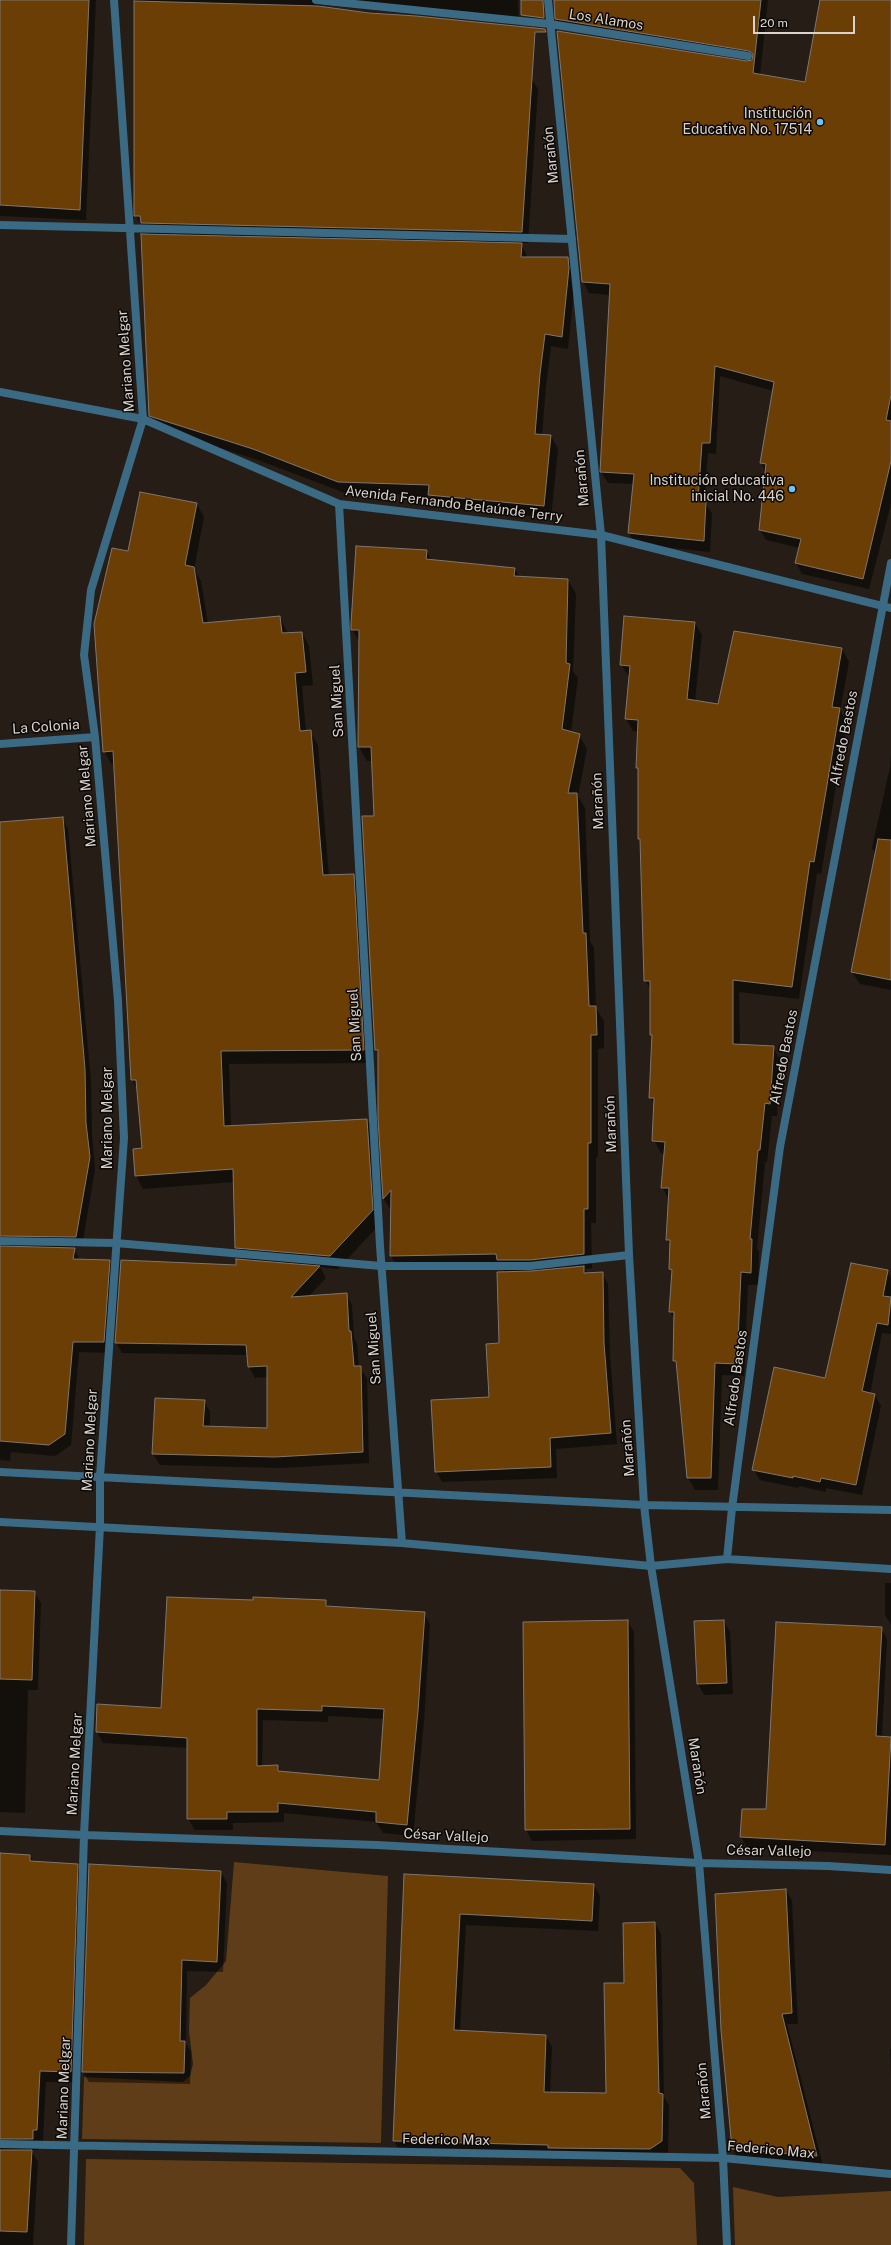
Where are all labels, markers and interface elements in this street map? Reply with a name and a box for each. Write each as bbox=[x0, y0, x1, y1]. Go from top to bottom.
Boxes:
street label: Los Alamos bbox=[568, 6, 644, 34]
scale bar bbox=[755, 8, 857, 34]
text: 20 m bbox=[760, 16, 788, 30]
place label: Institución Educativa No. 17514 bbox=[683, 106, 812, 138]
marker: Institución Educativa No. 17514 bbox=[815, 117, 825, 127]
street label: Marañón bbox=[540, 126, 562, 184]
street label: Mariano Melgar bbox=[114, 309, 138, 413]
street label: Marañón bbox=[571, 449, 593, 507]
place label: Institución educativa inicial No. 446 bbox=[649, 473, 784, 506]
street label: Avenida Fernando Belaúnde Terry bbox=[344, 482, 564, 526]
marker: Institución educativa inicial No. 446 bbox=[787, 484, 797, 494]
street label: San Miguel bbox=[327, 664, 347, 738]
street label: Alfredo Bastos bbox=[827, 689, 861, 787]
street label: La Colonia bbox=[12, 716, 80, 738]
street label: Mariano Melgar bbox=[74, 744, 100, 848]
street label: Marañón bbox=[589, 772, 607, 830]
street label: San Miguel bbox=[345, 988, 365, 1062]
street label: Alfredo Bastos bbox=[767, 1008, 801, 1106]
street label: Mariano Melgar bbox=[100, 1067, 116, 1169]
street label: Marañón bbox=[602, 1095, 620, 1153]
street label: San Miguel bbox=[363, 1311, 385, 1385]
street label: Alfredo Bastos bbox=[721, 1329, 751, 1427]
street label: Mariano Melgar bbox=[79, 1388, 101, 1492]
street label: Marañón bbox=[618, 1419, 638, 1477]
street label: Mariano Melgar bbox=[64, 1712, 86, 1816]
street label: Marañón bbox=[684, 1736, 710, 1796]
street label: César Vallejo bbox=[403, 1825, 489, 1847]
street label: César Vallejo bbox=[726, 1842, 812, 1860]
street label: Mariano Melgar bbox=[54, 2036, 74, 2140]
street label: Marañón bbox=[693, 2062, 715, 2120]
street label: Federico Max bbox=[402, 2131, 490, 2149]
street label: Federico Max bbox=[726, 2138, 816, 2162]

